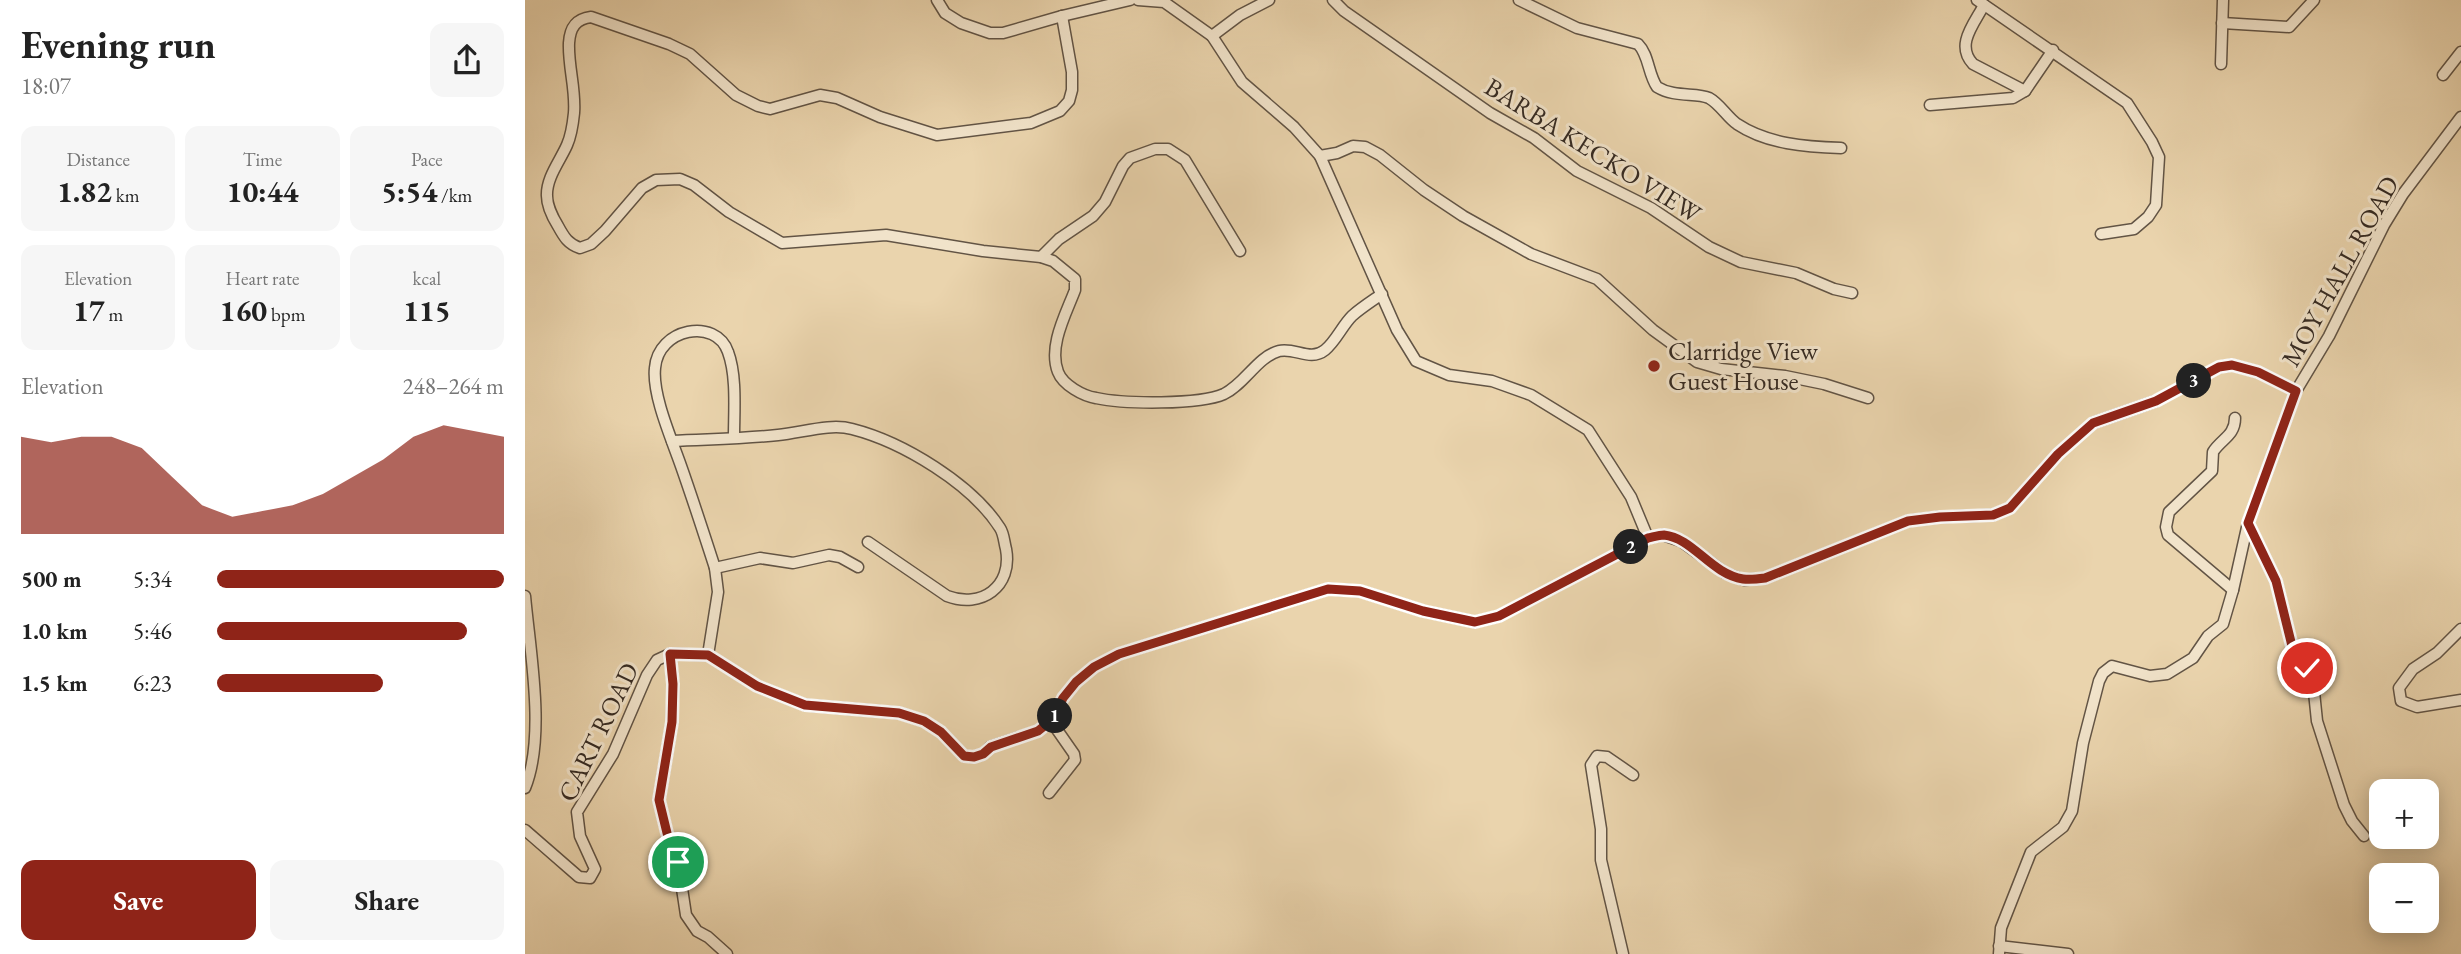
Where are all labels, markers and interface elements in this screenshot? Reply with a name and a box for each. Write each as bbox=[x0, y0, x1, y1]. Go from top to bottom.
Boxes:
text: Evening run bbox=[21, 20, 216, 69]
button: share bbox=[430, 23, 504, 97]
street label: BARBA KECKO VIEW bbox=[1479, 70, 1708, 231]
text: 18:07 bbox=[21, 71, 71, 101]
text: Distance bbox=[66, 147, 130, 172]
text: Time bbox=[243, 147, 282, 172]
text: Pace bbox=[411, 147, 443, 172]
street label: MOY HALL ROAD bbox=[2274, 170, 2406, 372]
text: 1.82 bbox=[57, 172, 112, 211]
text: 10:44 bbox=[227, 172, 298, 211]
text: 5:54 bbox=[381, 172, 437, 211]
text: km bbox=[112, 183, 139, 208]
text: /km bbox=[437, 183, 472, 208]
text: Elevation bbox=[64, 266, 132, 291]
text: Heart rate bbox=[226, 266, 299, 291]
text: kcal bbox=[413, 266, 441, 291]
text: 17 bbox=[73, 291, 105, 330]
text: 160 bbox=[220, 291, 267, 330]
text: 115 bbox=[403, 291, 451, 330]
text: m bbox=[105, 302, 123, 327]
text: bpm bbox=[267, 302, 305, 327]
place label: Clarridge View Guest House bbox=[1668, 334, 1818, 398]
marker: Clarridge View Guest House bbox=[1646, 358, 1662, 374]
pin: 3 bbox=[2177, 364, 2211, 398]
text: 3 bbox=[2188, 368, 2199, 393]
text: Elevation bbox=[21, 371, 104, 401]
text: 248–264 m bbox=[403, 371, 504, 401]
pin: 2 bbox=[1613, 530, 1649, 564]
text: 2 bbox=[1625, 534, 1636, 559]
text: 500 m bbox=[21, 564, 82, 594]
text: 5:34 bbox=[133, 564, 172, 594]
text: 1.0 km bbox=[21, 616, 88, 646]
text: 5:46 bbox=[133, 616, 172, 646]
pin bbox=[2277, 638, 2337, 698]
icon: check bbox=[2288, 649, 2326, 687]
street label: CART ROAD bbox=[550, 657, 646, 807]
text: 1.5 km bbox=[21, 668, 88, 698]
text: 6:23 bbox=[133, 668, 172, 698]
pin: 1 bbox=[1037, 698, 1073, 734]
text: 1 bbox=[1049, 703, 1060, 728]
map controls bbox=[2369, 779, 2439, 933]
button: + bbox=[2369, 779, 2439, 849]
pin bbox=[648, 832, 708, 892]
icon: arrive bbox=[659, 843, 697, 881]
button: Save bbox=[21, 860, 256, 940]
button: Share bbox=[270, 860, 504, 940]
button: − bbox=[2369, 863, 2439, 933]

